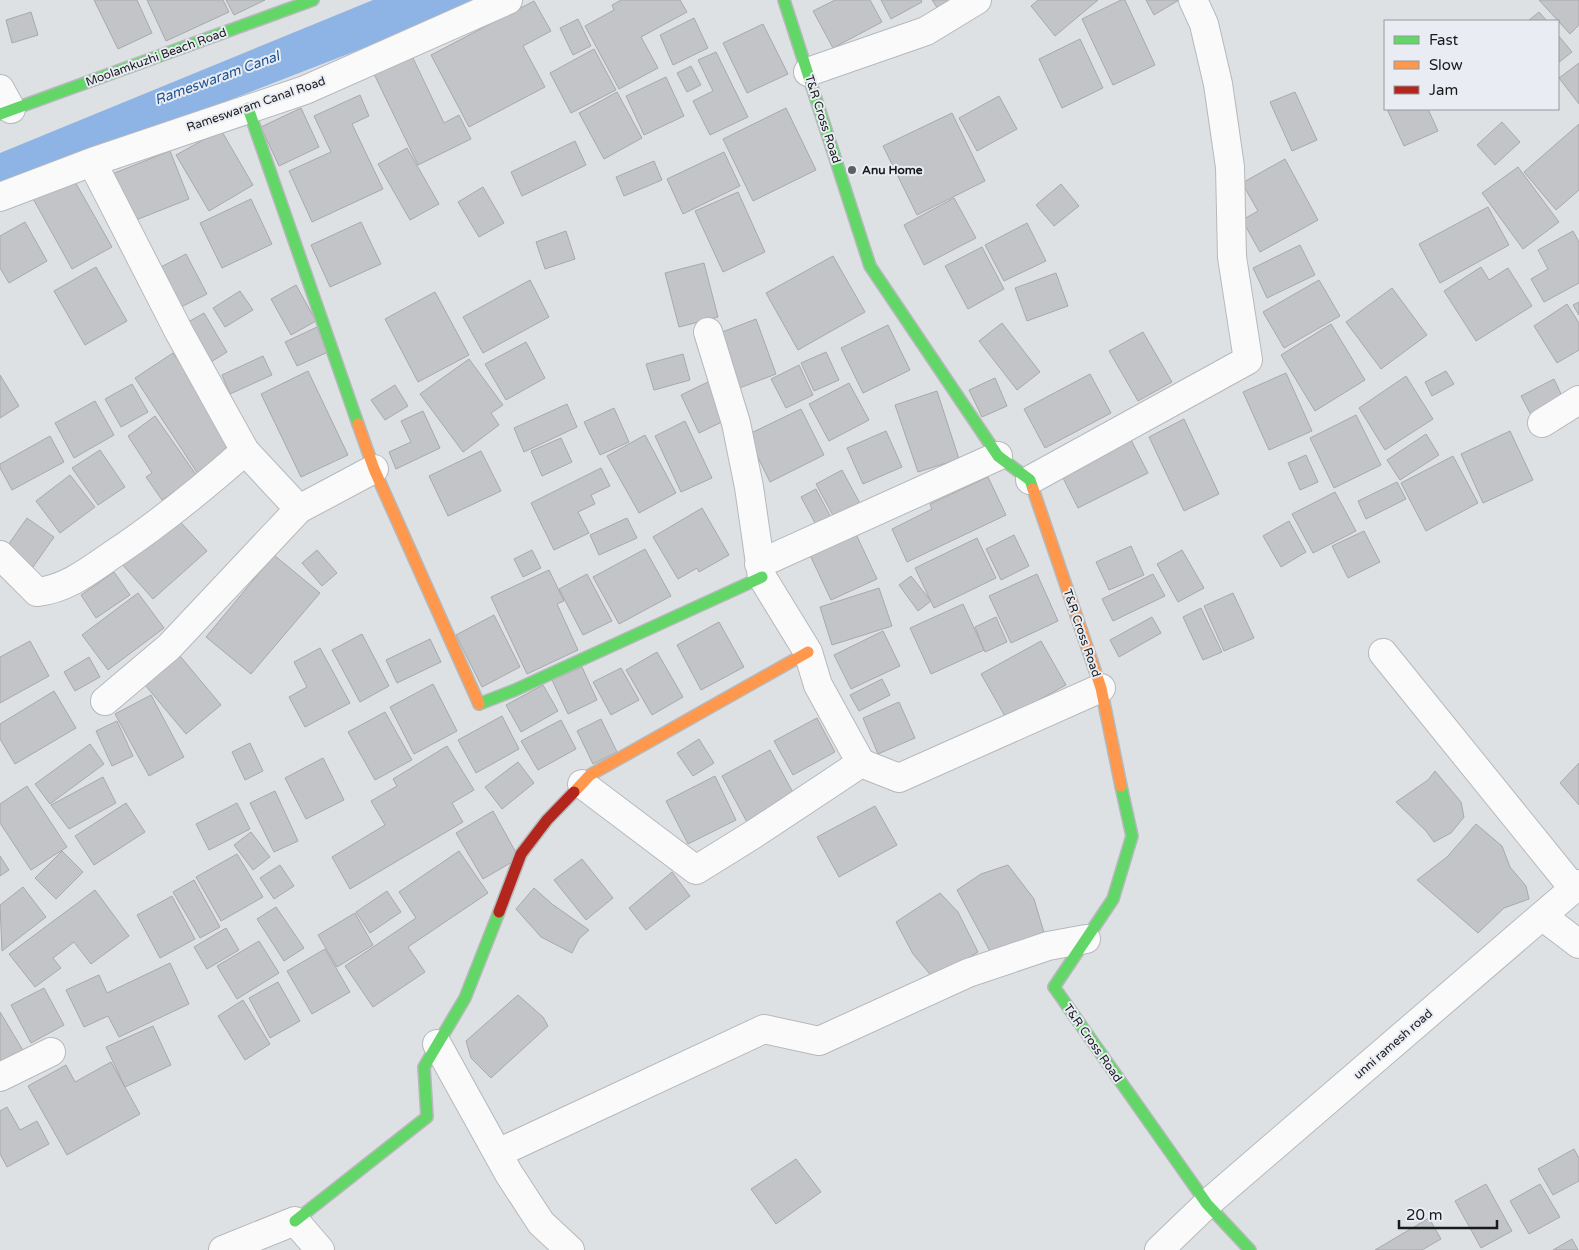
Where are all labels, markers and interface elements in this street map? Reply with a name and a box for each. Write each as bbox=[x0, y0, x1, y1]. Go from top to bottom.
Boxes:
legend bbox=[1384, 20, 1559, 110]
street label: Moolamkuzhi Beach Road bbox=[84, 25, 228, 89]
text: Fast bbox=[1429, 31, 1459, 49]
water label: Rameswaram Canal bbox=[152, 47, 283, 108]
text: Slow bbox=[1429, 56, 1463, 74]
street label: T&R Cross Road bbox=[802, 73, 844, 165]
street label: Rameswaram Canal Road bbox=[185, 74, 327, 134]
text: Jam bbox=[1429, 81, 1458, 99]
place label: Anu Home bbox=[862, 163, 923, 177]
marker: Anu Home bbox=[846, 164, 858, 176]
street label: T&R Cross Road bbox=[1060, 587, 1104, 679]
street label: T&R Cross Road bbox=[1061, 1001, 1125, 1085]
street label: unni ramesh road bbox=[1351, 1006, 1435, 1082]
scale bar bbox=[1399, 1198, 1496, 1230]
text: 20 m bbox=[1406, 1206, 1443, 1224]

